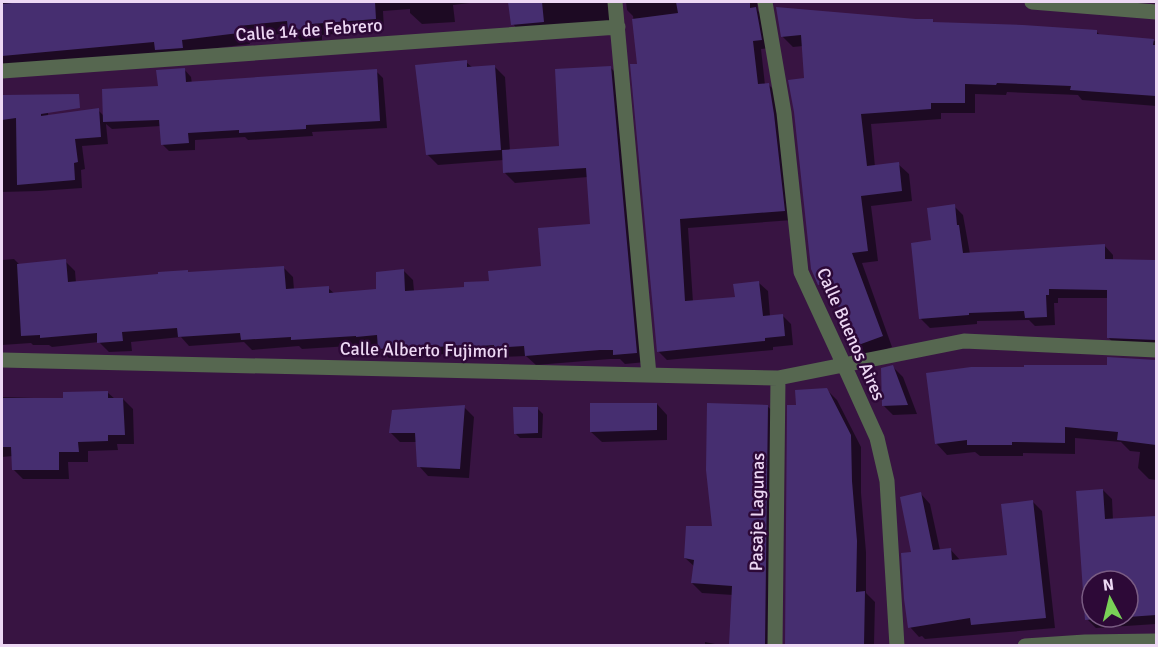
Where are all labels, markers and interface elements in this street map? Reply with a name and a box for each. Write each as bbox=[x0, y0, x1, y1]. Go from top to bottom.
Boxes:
street label: Calle 14 de Febrero bbox=[235, 14, 383, 46]
street label: Calle Buenos Aires bbox=[812, 264, 890, 404]
street label: Calle Alberto Fujimori bbox=[340, 338, 508, 362]
street label: Pasaje Lagunas bbox=[745, 453, 769, 571]
north arrow bbox=[1080, 569, 1140, 629]
text: N bbox=[1102, 575, 1115, 596]

